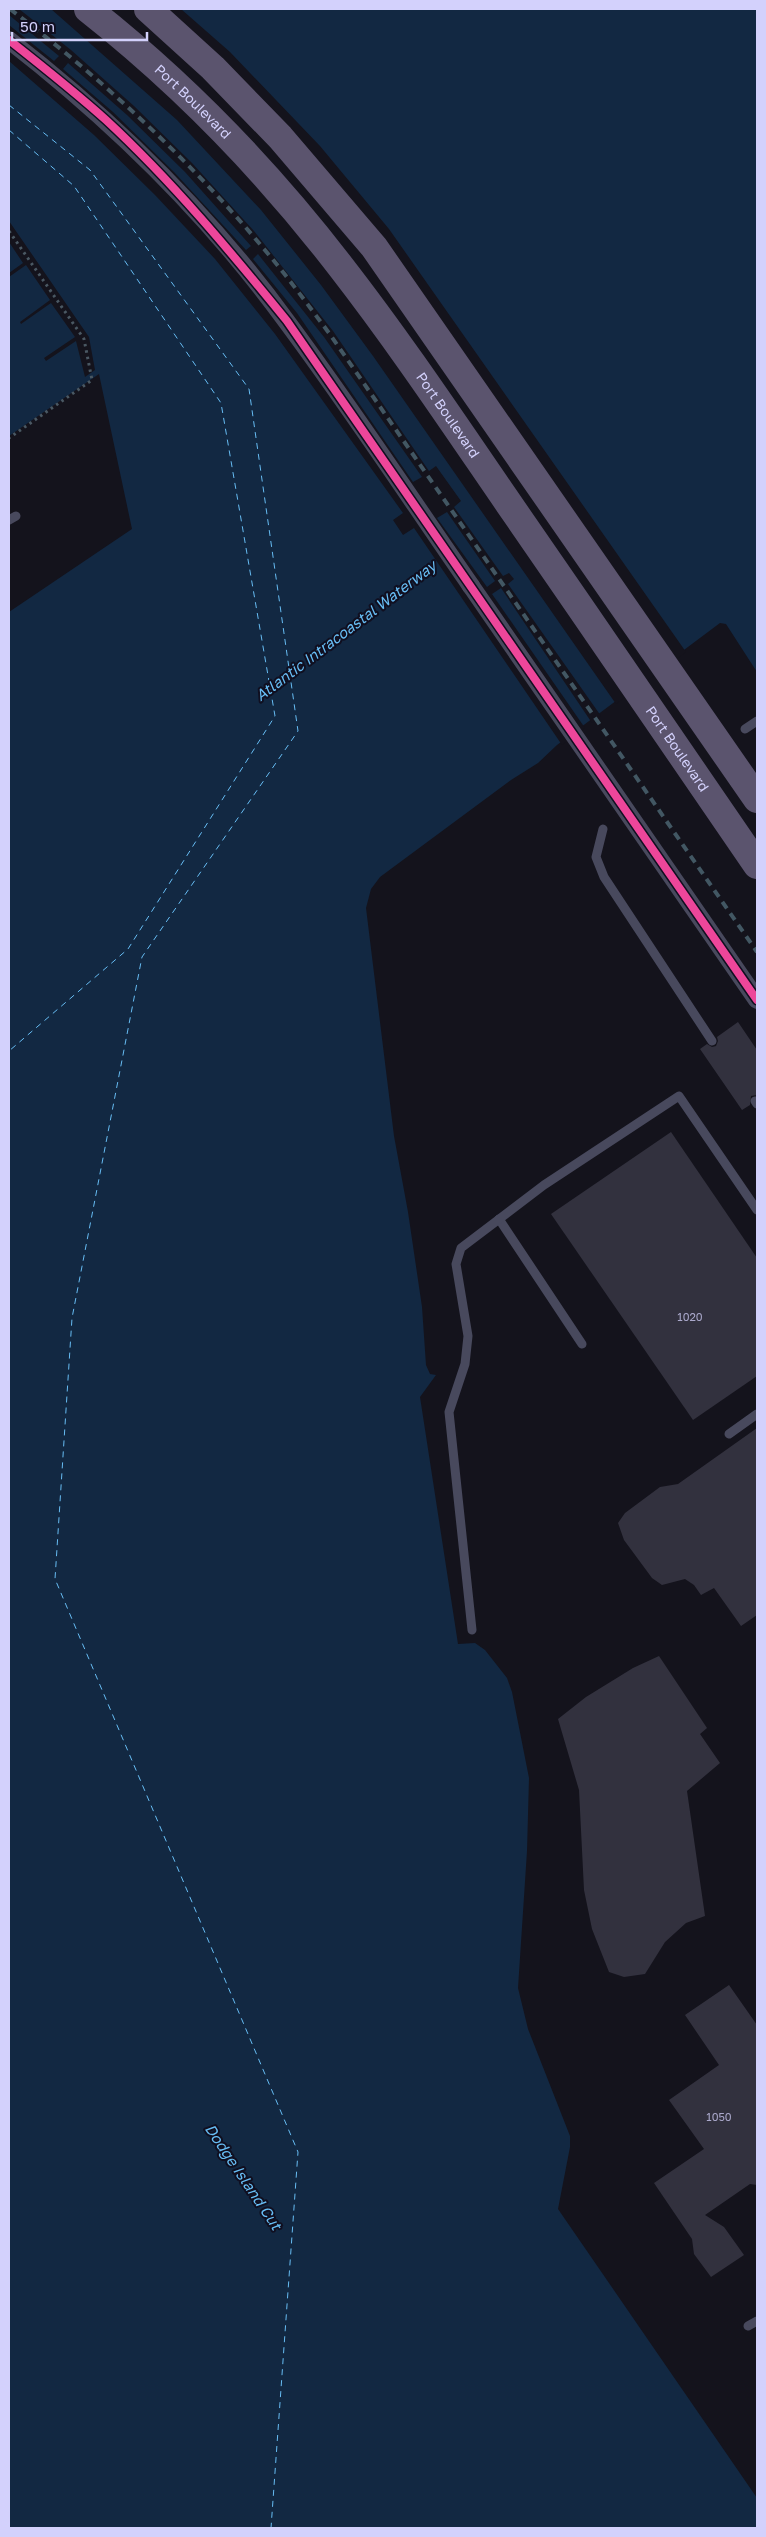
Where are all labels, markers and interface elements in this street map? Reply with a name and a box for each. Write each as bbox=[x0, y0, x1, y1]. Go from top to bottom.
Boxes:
scale bar bbox=[12, 10, 148, 42]
text: 50 m bbox=[20, 17, 55, 35]
street label: Port Boulevard bbox=[151, 60, 235, 142]
street label: Port Boulevard bbox=[413, 369, 484, 461]
water label: Atlantic Intracoastal Waterway bbox=[251, 555, 442, 705]
street label: Port Boulevard bbox=[642, 702, 713, 795]
house number: 1020 bbox=[677, 1310, 703, 1323]
house number: 1050 bbox=[706, 2110, 732, 2123]
water label: Dodge Island Cut bbox=[201, 2120, 287, 2235]

